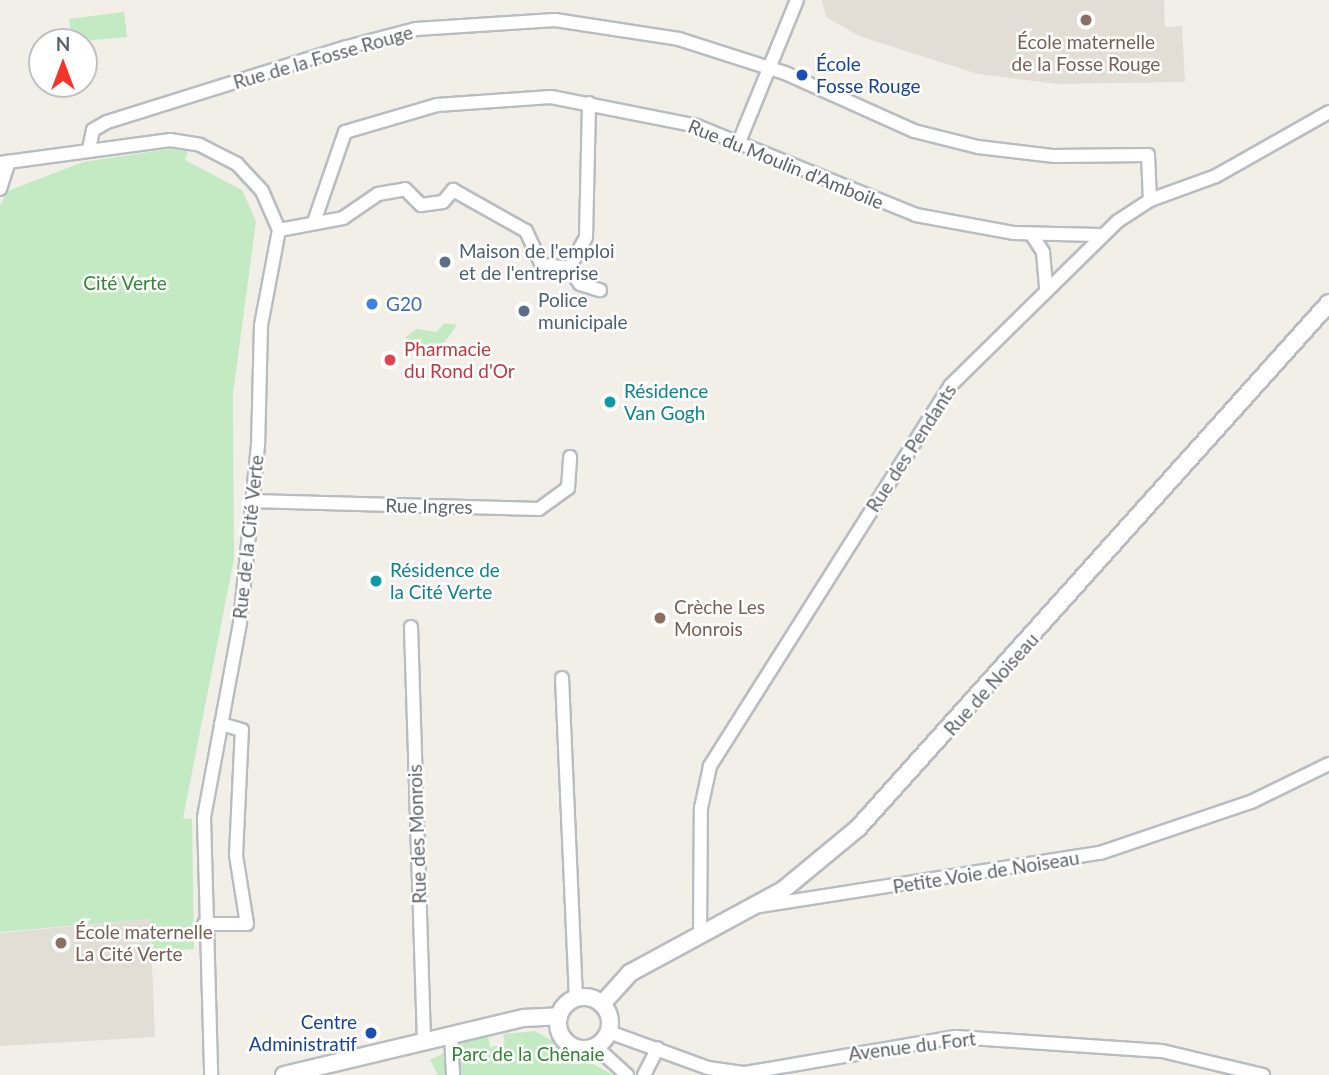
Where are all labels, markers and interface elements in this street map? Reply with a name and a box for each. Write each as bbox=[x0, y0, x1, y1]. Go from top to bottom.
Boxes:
marker: École maternelle de la Fosse Rouge bbox=[1078, 12, 1094, 28]
street label: Rue de la Fosse Rouge bbox=[231, 20, 415, 94]
north arrow bbox=[28, 28, 98, 98]
place label: École maternelle de la Fosse Rouge bbox=[1012, 31, 1160, 75]
text: N bbox=[56, 32, 70, 55]
place label: École Fosse Rouge bbox=[816, 53, 920, 97]
marker: École Fosse Rouge bbox=[794, 67, 810, 83]
street label: Rue du Moulin d'Amboile bbox=[685, 114, 887, 214]
place label: Maison de l'emploi et de l'entreprise bbox=[459, 240, 614, 284]
marker: Maison de l'emploi et de l'entreprise bbox=[437, 254, 453, 270]
park label: Cité Verte bbox=[83, 272, 167, 294]
place label: Police municipale bbox=[538, 289, 628, 333]
place label: G20 bbox=[386, 293, 422, 315]
marker: G20 bbox=[364, 296, 380, 312]
marker: Police municipale bbox=[516, 303, 532, 319]
place label: Pharmacie du Rond d'Or bbox=[404, 338, 515, 382]
marker: Pharmacie du Rond d'Or bbox=[382, 352, 398, 368]
place label: Résidence Van Gogh bbox=[624, 380, 708, 424]
street label: Rue des Pendants bbox=[861, 380, 961, 516]
marker: Résidence Van Gogh bbox=[602, 394, 618, 410]
street label: Rue de la Cité Verte bbox=[228, 454, 268, 620]
street label: Rue Ingres bbox=[385, 494, 473, 518]
place label: Résidence de la Cité Verte bbox=[390, 559, 500, 603]
marker: Résidence de la Cité Verte bbox=[368, 573, 384, 589]
place label: Crèche Les Monrois bbox=[674, 596, 765, 640]
marker: Crèche Les Monrois bbox=[652, 610, 668, 626]
street label: Rue de Noiseau bbox=[939, 628, 1043, 740]
street label: Rue des Monrois bbox=[403, 764, 431, 904]
street label: Petite Voie de Noiseau bbox=[891, 846, 1081, 898]
place label: École maternelle La Cité Verte bbox=[75, 921, 213, 965]
marker: École maternelle La Cité Verte bbox=[53, 935, 69, 951]
place label: Centre Administratif bbox=[249, 1011, 357, 1055]
marker: Centre Administratif bbox=[363, 1025, 379, 1041]
street label: Avenue du Fort bbox=[847, 1027, 977, 1065]
park label: Parc de la Chênaie bbox=[451, 1043, 605, 1065]

